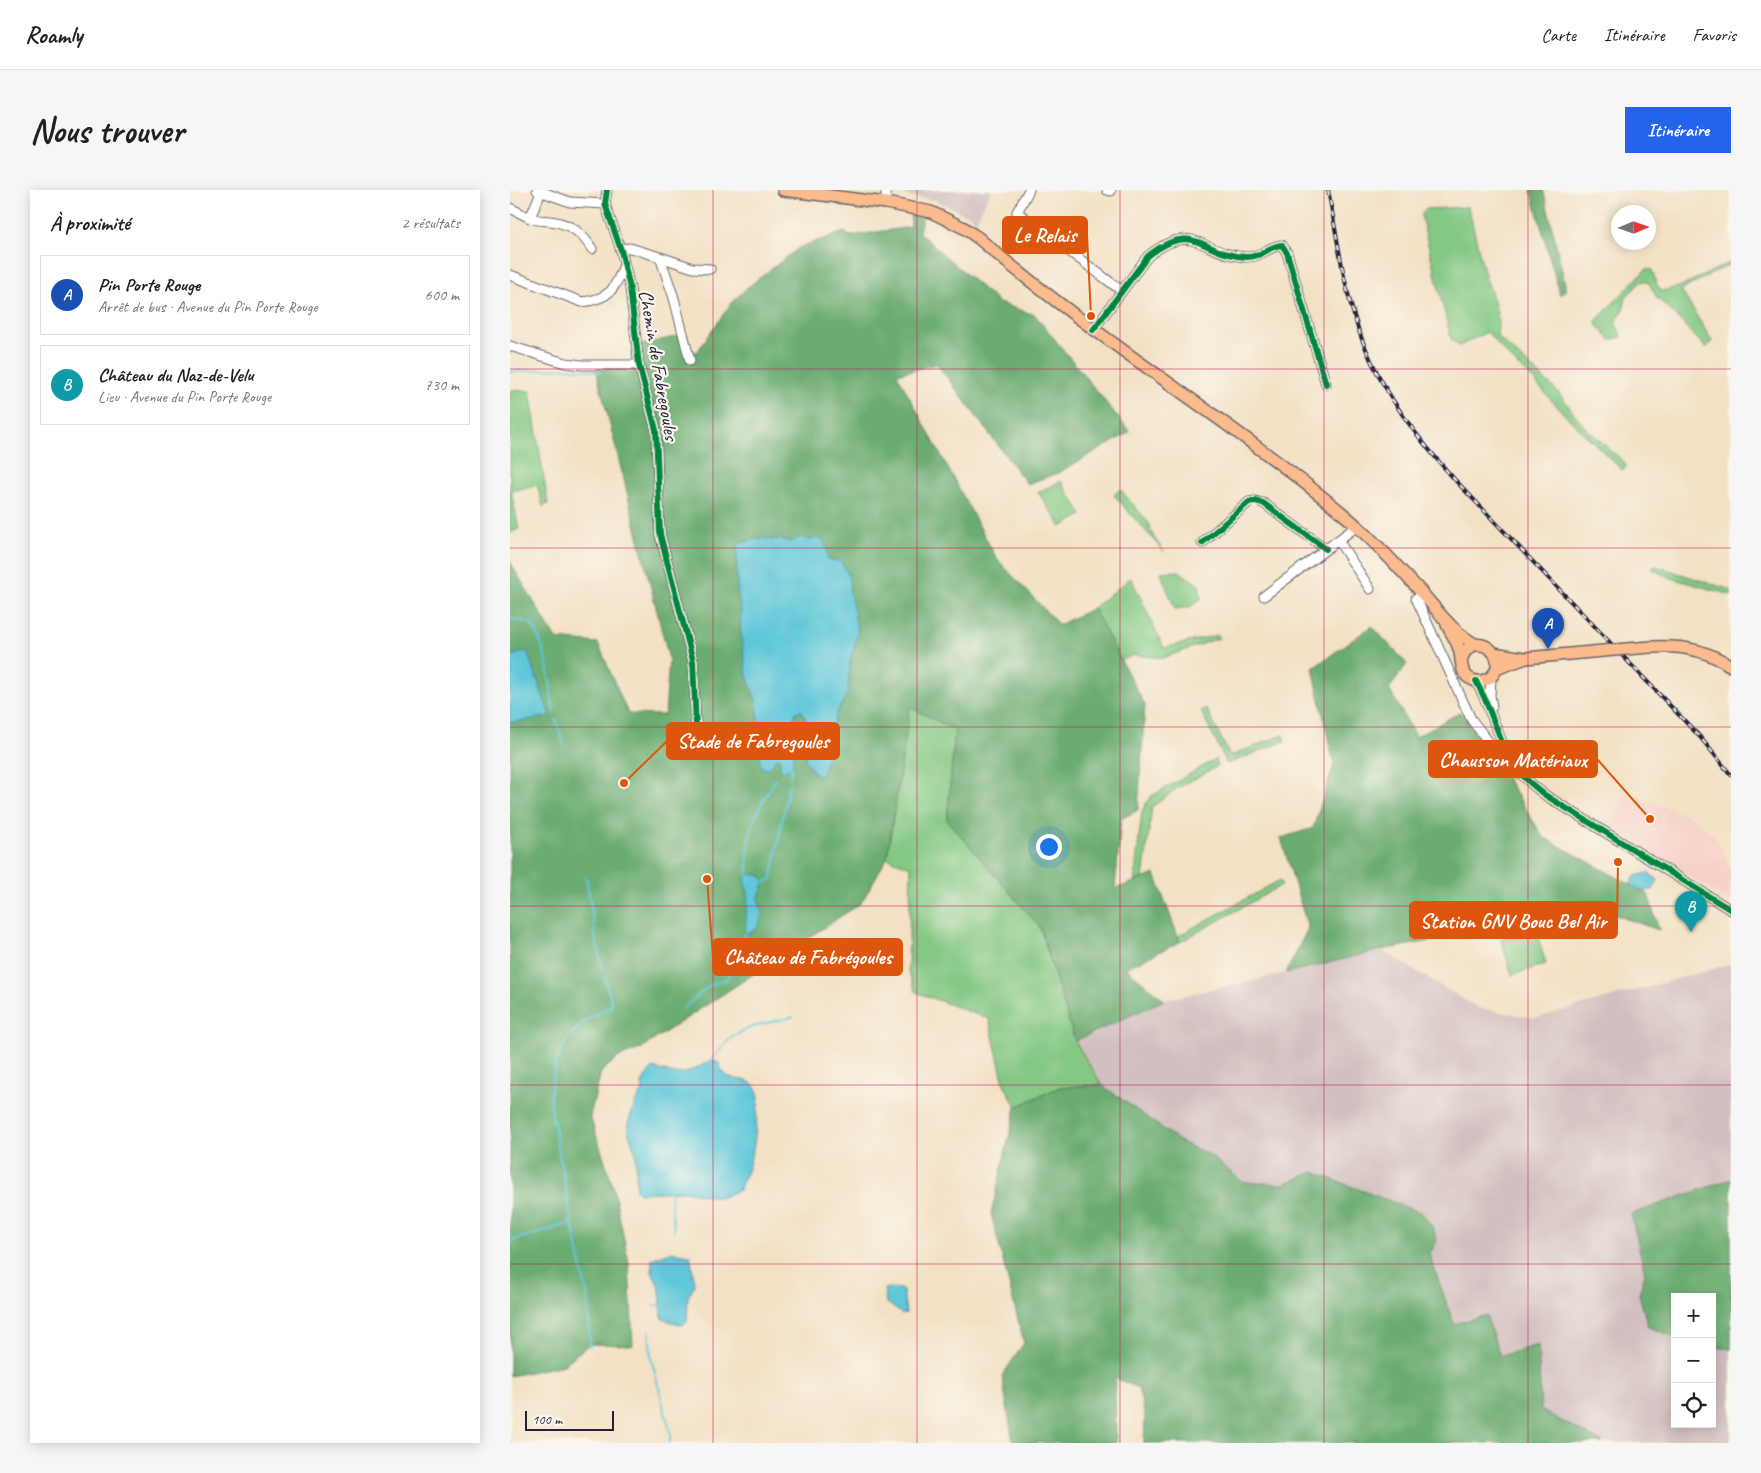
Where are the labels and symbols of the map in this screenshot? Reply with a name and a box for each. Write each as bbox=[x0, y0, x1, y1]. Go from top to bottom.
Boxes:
north arrow bbox=[1611, 205, 1656, 250]
callout: Le Relais bbox=[1003, 217, 1087, 253]
text: Le Relais bbox=[1014, 222, 1079, 248]
street label: Chemin de Fabregoules bbox=[633, 288, 684, 444]
pin: A bbox=[1532, 608, 1564, 649]
callout: Stade de Fabregoules bbox=[667, 723, 839, 759]
text: Stade de Fabregoules bbox=[677, 728, 832, 754]
callout: Chausson Matériaux bbox=[1429, 741, 1597, 777]
text: Chausson Matériaux bbox=[1439, 747, 1589, 773]
your location bbox=[1036, 834, 1062, 860]
pin: B bbox=[1675, 891, 1707, 932]
callout: Station GNV Bouc Bel Air bbox=[1410, 902, 1617, 938]
text: Station GNV Bouc Bel Air bbox=[1420, 908, 1609, 934]
callout: Château de Fabrégoules bbox=[713, 939, 902, 975]
text: Château de Fabrégoules bbox=[724, 944, 894, 970]
scale bar bbox=[525, 1408, 614, 1431]

